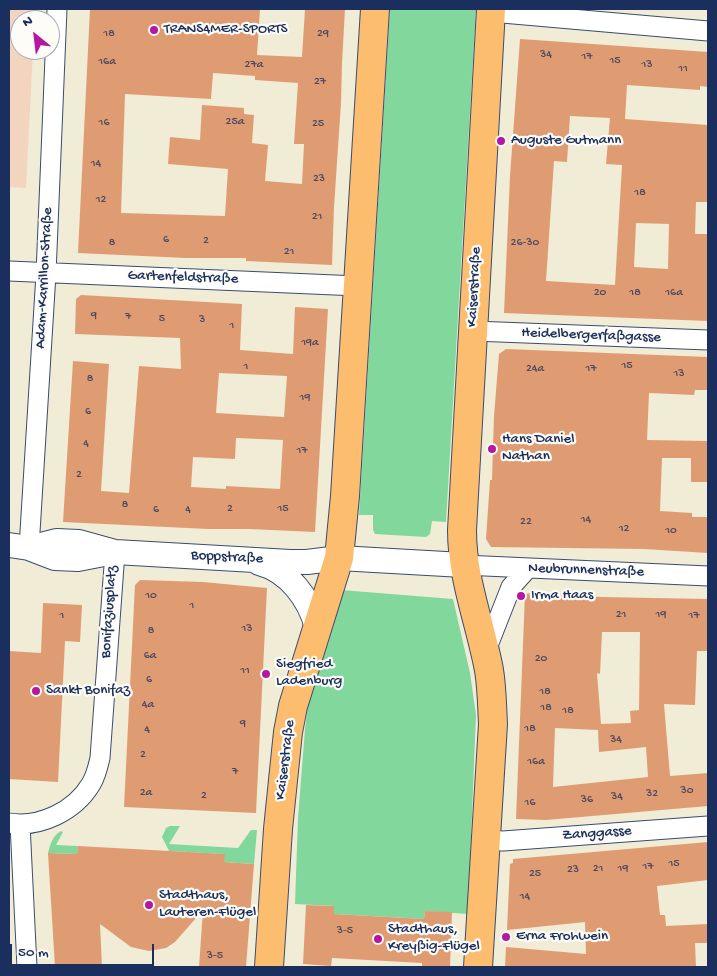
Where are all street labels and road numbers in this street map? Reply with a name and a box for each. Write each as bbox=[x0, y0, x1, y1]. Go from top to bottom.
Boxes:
street label: Adam-Karrillon-Straße bbox=[32, 207, 58, 349]
street label: Kaiserstraße bbox=[464, 246, 486, 328]
street label: Gartenfeldstraße bbox=[127, 267, 239, 289]
street label: Heidelbergerfaßgasse bbox=[521, 325, 661, 347]
street label: Boppstraße bbox=[190, 547, 264, 569]
street label: Neubrunnenstraße bbox=[528, 560, 644, 582]
street label: Bonifaziusplatz bbox=[98, 565, 122, 659]
street label: Kaiserstraße bbox=[272, 719, 300, 801]
street label: Zanggasse bbox=[562, 823, 632, 845]

